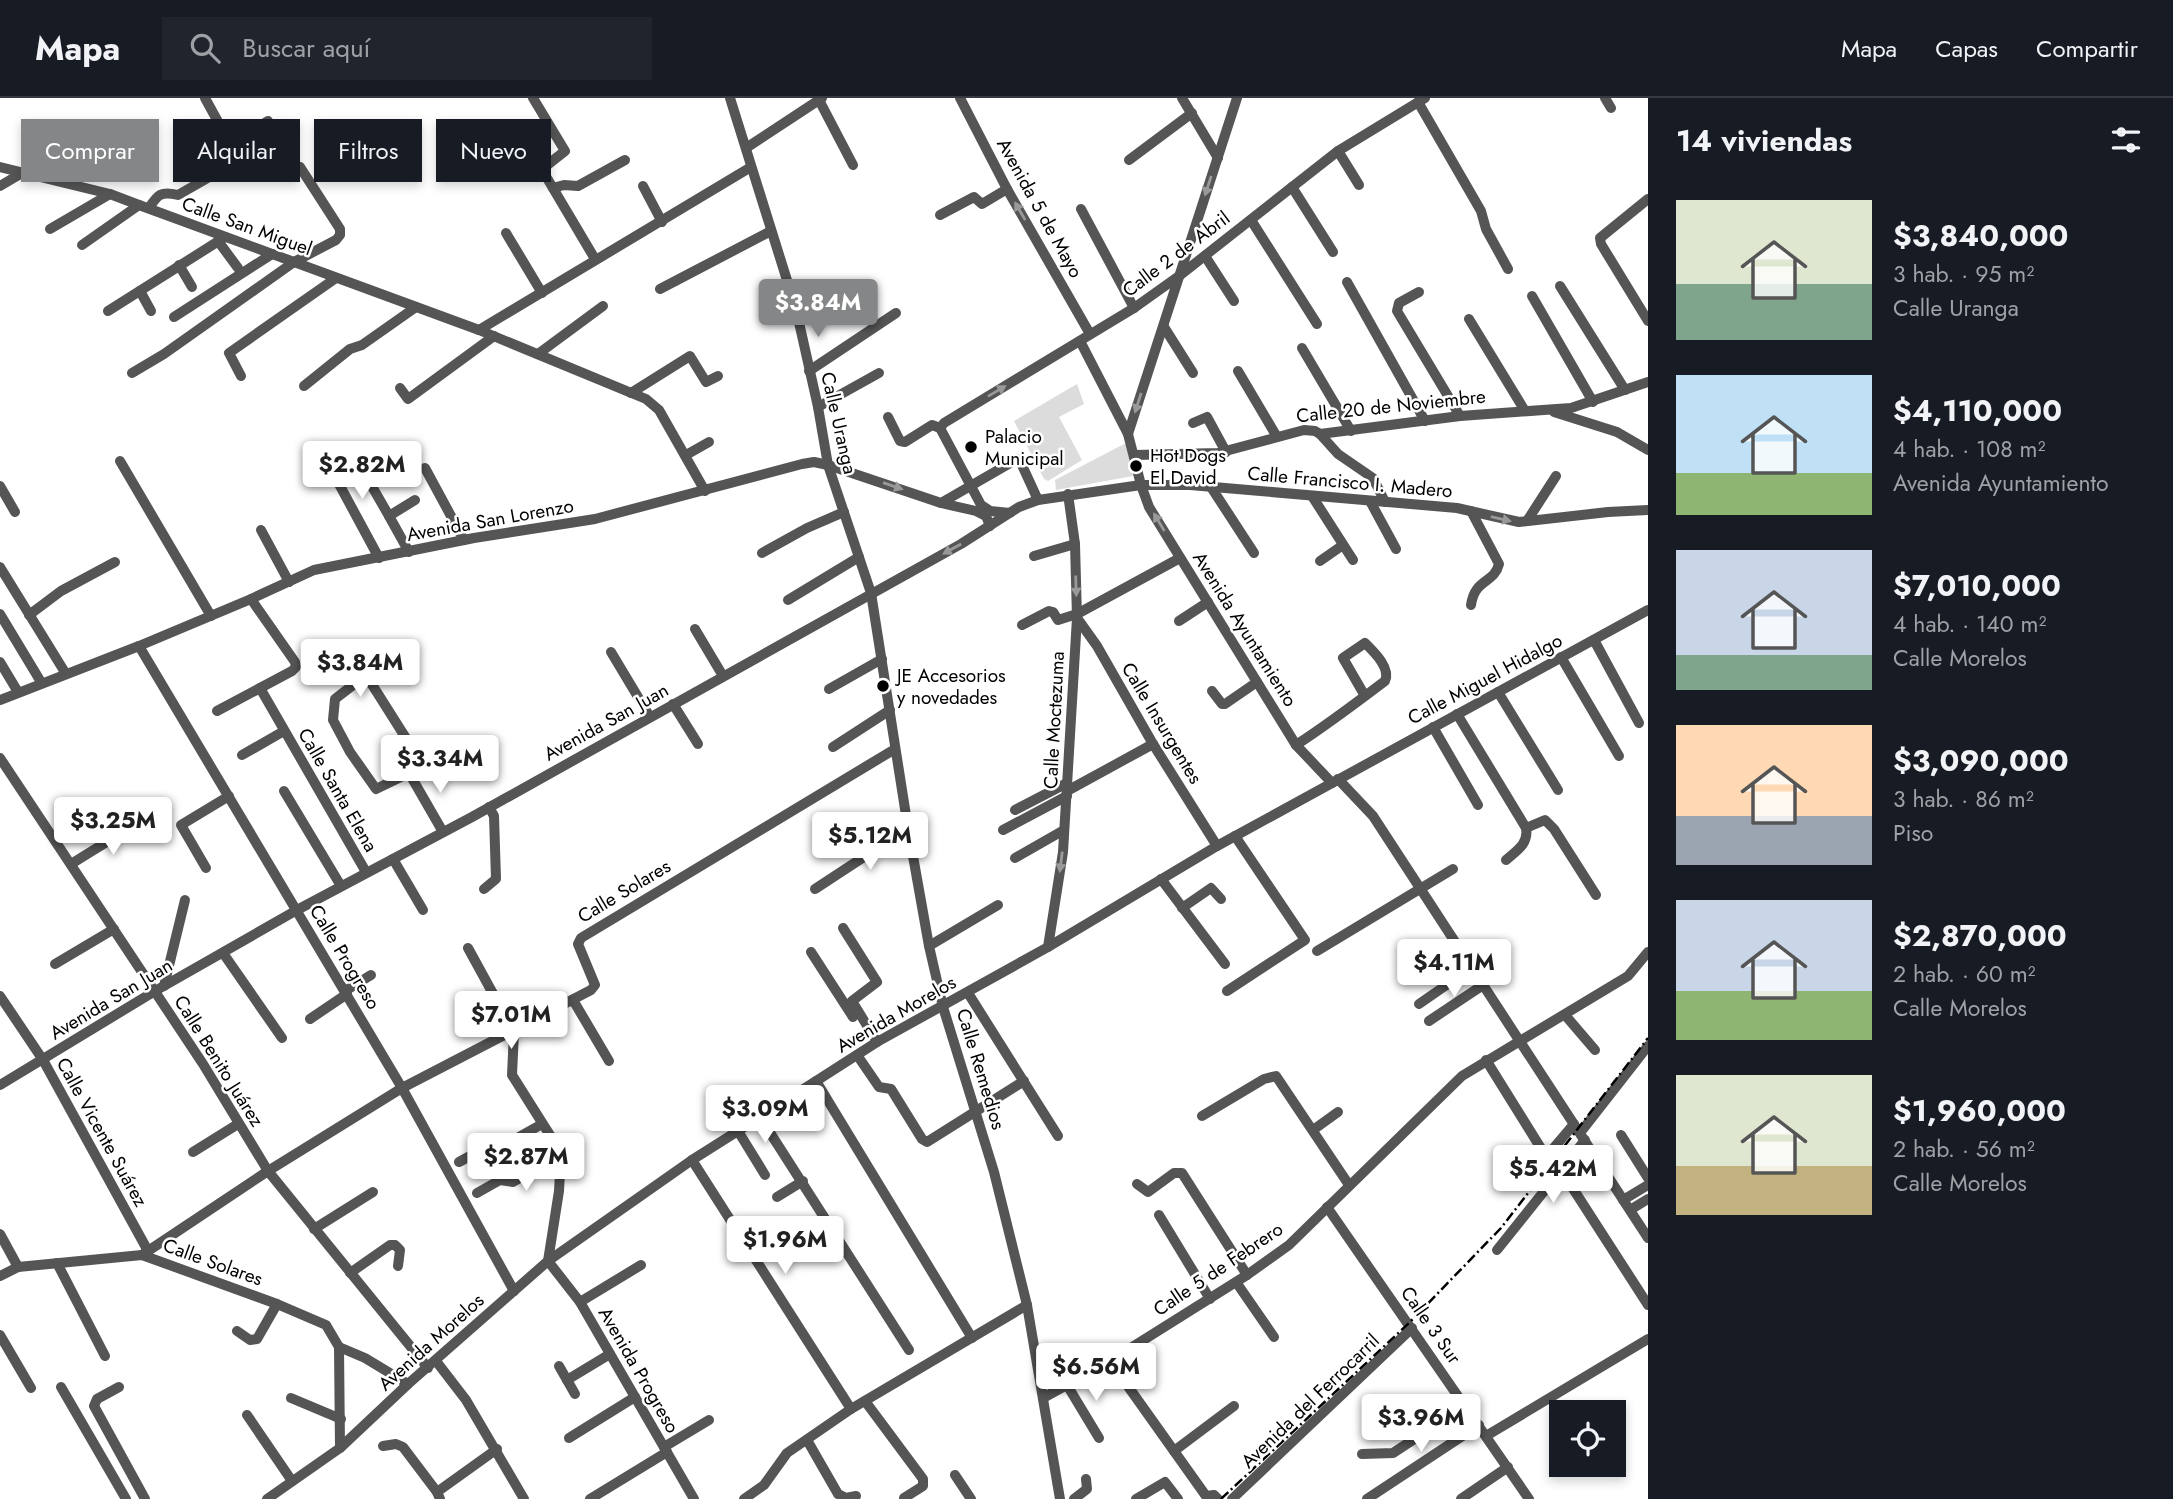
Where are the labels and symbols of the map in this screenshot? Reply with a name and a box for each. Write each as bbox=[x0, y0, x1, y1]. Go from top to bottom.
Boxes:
street label: Avenida 5 de Mayo bbox=[990, 133, 1090, 283]
one-way arrow bbox=[1203, 176, 1213, 197]
street label: Calle San Miguel bbox=[178, 190, 316, 262]
one-way arrow bbox=[1014, 202, 1026, 221]
street label: Calle 2 de Abril bbox=[1117, 205, 1235, 303]
pin: $3.84M bbox=[761, 280, 875, 339]
street label: Calle Uranga bbox=[814, 369, 864, 477]
street label: Calle 20 de Noviembre bbox=[1295, 383, 1487, 429]
one-way arrow bbox=[988, 385, 1007, 397]
one-way arrow bbox=[1133, 392, 1143, 413]
place label: Palacio Municipal bbox=[985, 423, 1064, 472]
marker: Palacio Municipal bbox=[963, 439, 979, 455]
pin: $2.82M bbox=[305, 442, 419, 501]
place label: Hot Dogs El David bbox=[1150, 442, 1226, 491]
marker: Hot Dogs El David bbox=[1128, 458, 1144, 474]
street label: Calle Francisco I. Madero bbox=[1246, 460, 1454, 504]
one-way arrow bbox=[882, 482, 903, 492]
street label: Avenida San Lorenzo bbox=[404, 492, 576, 548]
one-way arrow bbox=[1152, 513, 1165, 532]
one-way arrow bbox=[1490, 513, 1512, 524]
one-way arrow bbox=[942, 543, 962, 555]
street label: Avenida Ayuntamiento bbox=[1186, 546, 1304, 712]
one-way arrow bbox=[1071, 576, 1082, 598]
street label: Calle Miguel Hidalgo bbox=[1403, 627, 1567, 731]
pin: $3.84M bbox=[303, 640, 417, 699]
street label: Calle Moctezuma bbox=[1037, 650, 1071, 790]
street label: Calle Insurgentes bbox=[1115, 657, 1209, 789]
place label: JE Accesorios y novedades bbox=[894, 662, 1006, 711]
street label: Avenida San Juan bbox=[539, 677, 673, 767]
marker: JE Accesorios y novedades bbox=[875, 678, 891, 694]
street label: Calle Santa Elena bbox=[292, 723, 384, 857]
pin: $3.34M bbox=[383, 736, 497, 795]
pin: $3.25M bbox=[56, 798, 170, 857]
pin: $5.12M bbox=[813, 812, 927, 872]
street label: Calle Solares bbox=[572, 852, 676, 929]
one-way arrow bbox=[1056, 852, 1067, 874]
street label: Calle Progreso bbox=[303, 900, 387, 1014]
pin: $4.11M bbox=[1397, 940, 1511, 999]
street label: Avenida San Juan bbox=[45, 952, 177, 1046]
street label: Avenida Morelos bbox=[831, 969, 961, 1059]
street label: Calle Benito Juárez bbox=[168, 990, 270, 1132]
pin: $7.01M bbox=[454, 992, 568, 1051]
street label: Calle Remedios bbox=[950, 1005, 1012, 1133]
street label: Calle Vicente Suárez bbox=[50, 1052, 154, 1212]
pin: $3.09M bbox=[708, 1086, 822, 1145]
pin: $2.87M bbox=[469, 1134, 583, 1193]
pin: $5.42M bbox=[1496, 1146, 1610, 1205]
pin: $1.96M bbox=[728, 1216, 842, 1276]
street label: Calle 5 de Febrero bbox=[1148, 1216, 1288, 1322]
street label: Calle Solares bbox=[159, 1231, 267, 1293]
street label: Calle 3 Sur bbox=[1394, 1281, 1468, 1370]
street label: Avenida Morelos bbox=[372, 1287, 490, 1397]
street label: Avenida Progreso bbox=[592, 1302, 686, 1438]
street label: Avenida del Ferrocarril bbox=[1235, 1328, 1385, 1474]
pin: $6.56M bbox=[1039, 1344, 1153, 1403]
pin: $3.96M bbox=[1364, 1394, 1478, 1454]

